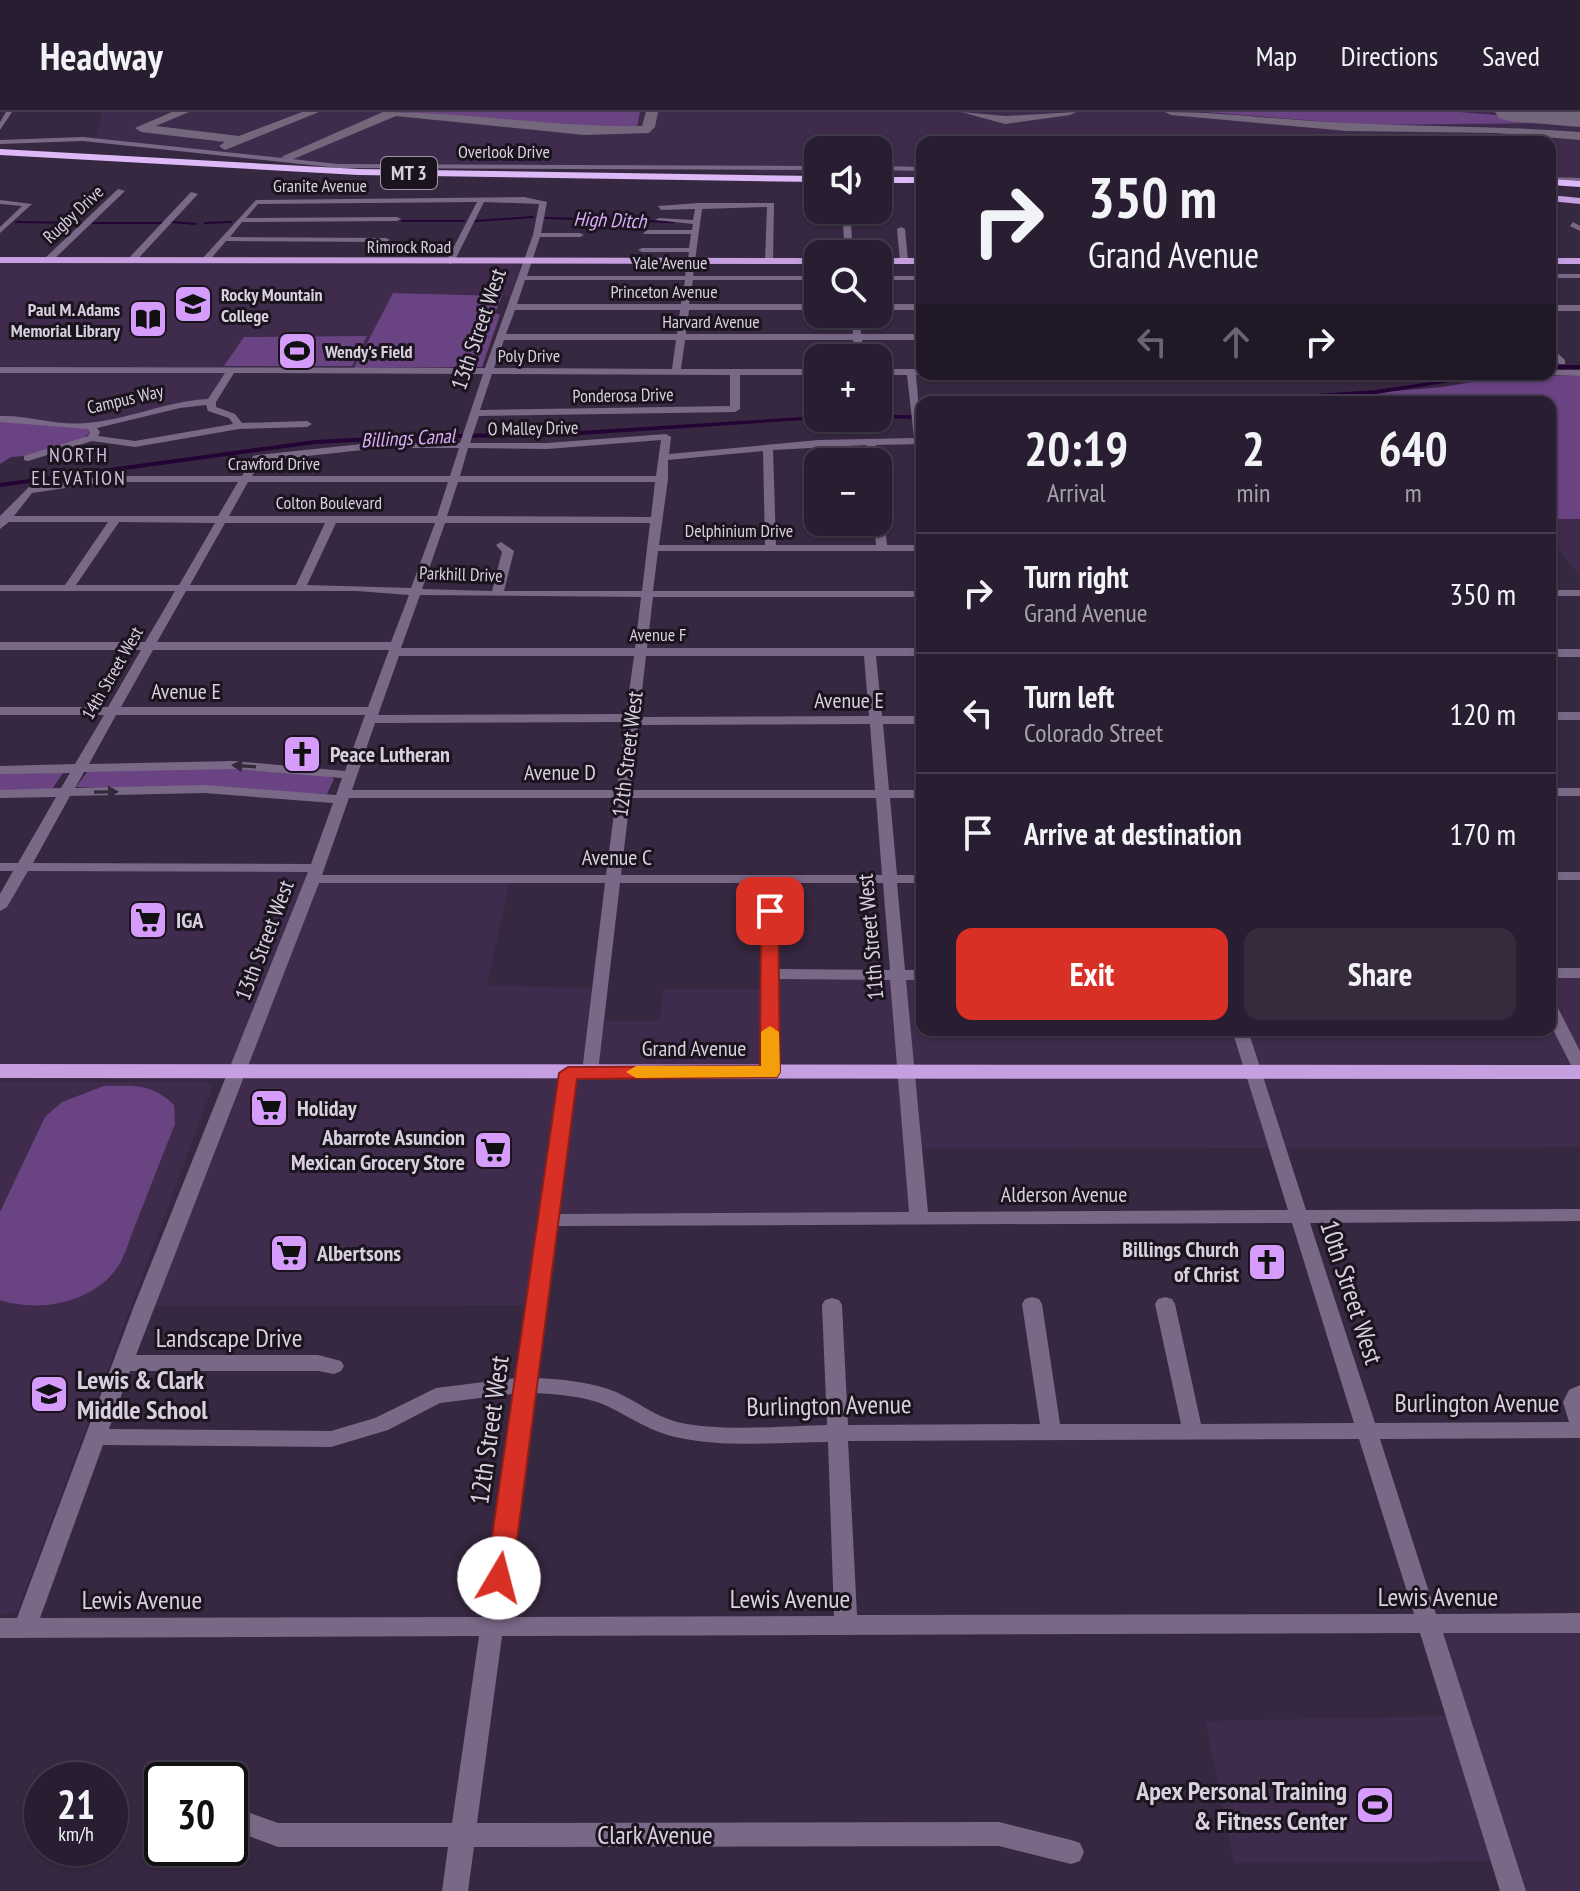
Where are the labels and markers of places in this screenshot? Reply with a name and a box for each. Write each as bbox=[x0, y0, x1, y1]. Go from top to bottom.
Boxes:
school or university icon: Rocky Mountain College bbox=[172, 283, 214, 325]
place label: Rocky Mountain College bbox=[221, 283, 323, 327]
place label: Paul M. Adams Memorial Library bbox=[11, 298, 121, 342]
library icon: Paul M. Adams Memorial Library bbox=[127, 298, 169, 340]
sports icon: Wendy's Field bbox=[276, 330, 318, 372]
place label: Wendy's Field bbox=[324, 340, 413, 363]
church icon: Peace Lutheran bbox=[281, 733, 323, 775]
place label: Peace Lutheran bbox=[330, 740, 450, 768]
pin bbox=[736, 877, 804, 945]
supermarket icon: IGA bbox=[127, 899, 169, 941]
place label: IGA bbox=[176, 906, 204, 934]
supermarket icon: Holiday bbox=[248, 1087, 290, 1129]
place label: Holiday bbox=[297, 1094, 358, 1122]
place label: Abarrote Asuncion Mexican Grocery Store bbox=[291, 1123, 465, 1176]
supermarket icon: Abarrote Asuncion Mexican Grocery Store bbox=[472, 1129, 514, 1171]
supermarket icon: Albertsons bbox=[268, 1232, 310, 1274]
place label: Billings Church of Christ bbox=[1122, 1235, 1240, 1288]
place label: Albertsons bbox=[316, 1239, 401, 1267]
church icon: Billings Church of Christ bbox=[1246, 1241, 1288, 1283]
place label: Lewis & Clark Middle School bbox=[77, 1363, 208, 1426]
school or university icon: Lewis & Clark Middle School bbox=[28, 1373, 70, 1415]
place label: Apex Personal Training & Fitness Center bbox=[1135, 1774, 1347, 1837]
sports icon: Apex Personal Training & Fitness Center bbox=[1354, 1784, 1396, 1826]

